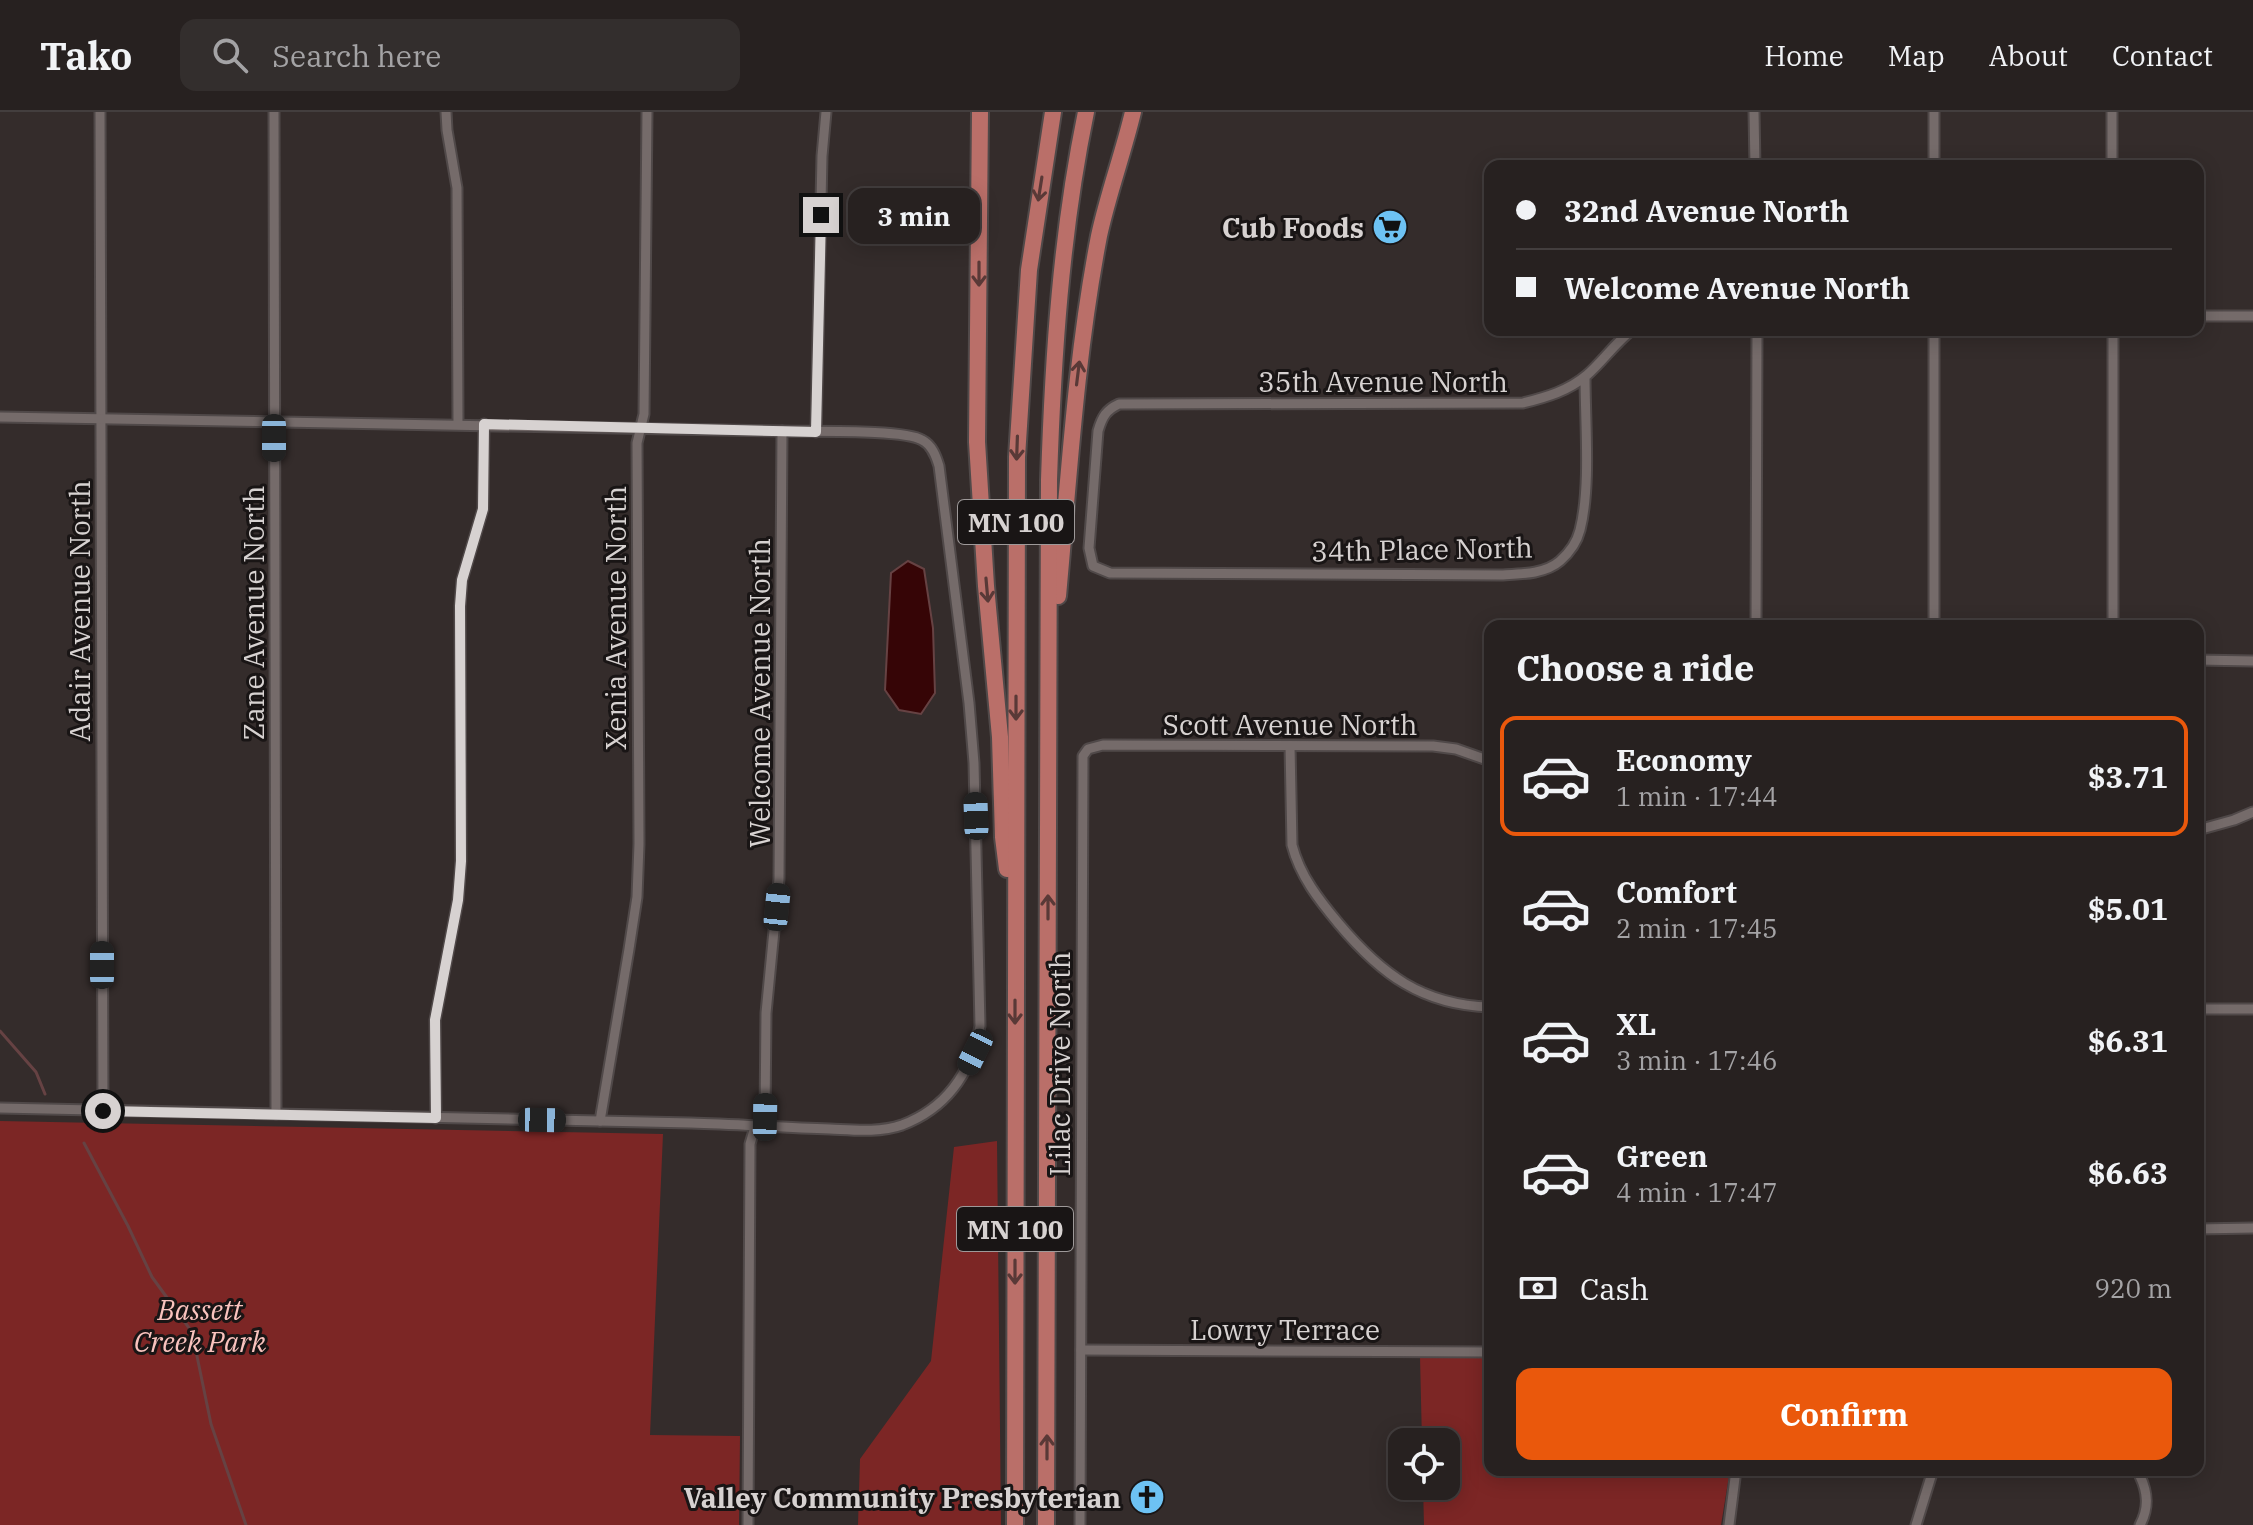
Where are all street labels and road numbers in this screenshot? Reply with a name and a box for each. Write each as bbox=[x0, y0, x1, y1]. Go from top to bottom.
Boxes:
street label: 35th Avenue North bbox=[1258, 363, 1508, 400]
street label: Adair Avenue North bbox=[61, 480, 98, 742]
street label: Zane Avenue North bbox=[235, 486, 272, 740]
street label: Xenia Avenue North bbox=[597, 486, 634, 750]
road number: MN 100 bbox=[958, 500, 1074, 544]
street label: 34th Place North bbox=[1311, 529, 1533, 569]
street label: Welcome Avenue North bbox=[741, 538, 778, 848]
street label: Scott Avenue North bbox=[1163, 706, 1417, 743]
street label: Lilac Drive North bbox=[1041, 952, 1078, 1176]
road number: MN 100 bbox=[957, 1207, 1073, 1251]
street label: Lowry Terrace bbox=[1190, 1311, 1380, 1348]

